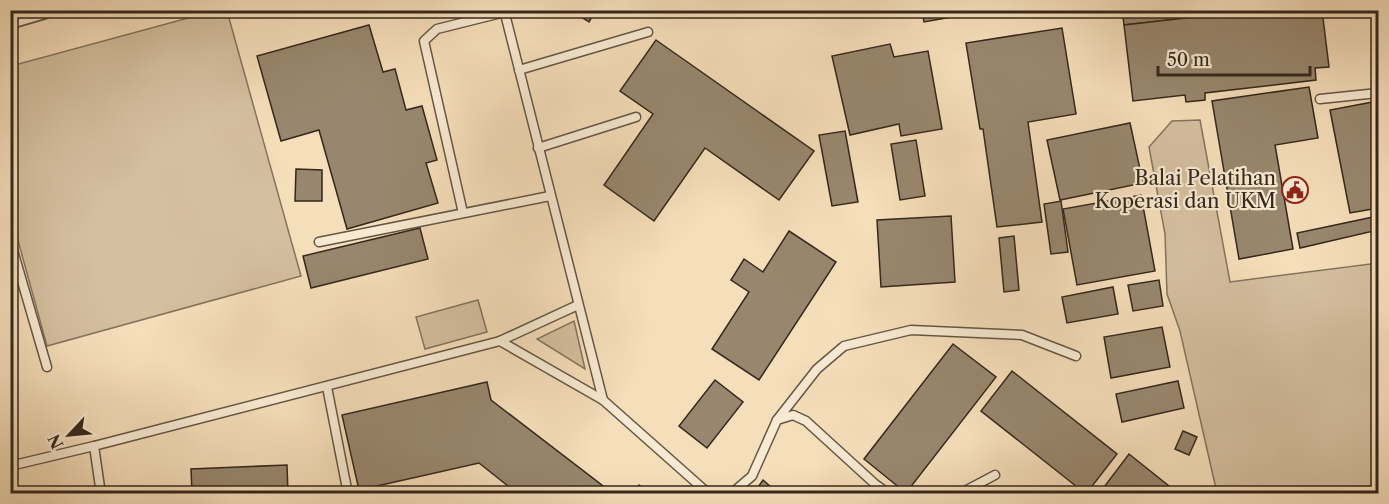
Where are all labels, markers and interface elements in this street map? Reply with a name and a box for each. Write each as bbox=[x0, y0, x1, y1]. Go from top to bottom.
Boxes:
scale bar bbox=[1158, 39, 1310, 77]
text: 50 m bbox=[1167, 49, 1210, 71]
place label: Balai Pelatihan Koperasi dan UKM bbox=[1095, 166, 1276, 213]
public building icon: Balai Pelatihan Koperasi dan UKM bbox=[1280, 175, 1310, 205]
north arrow bbox=[39, 405, 99, 465]
text: N bbox=[43, 431, 68, 452]

